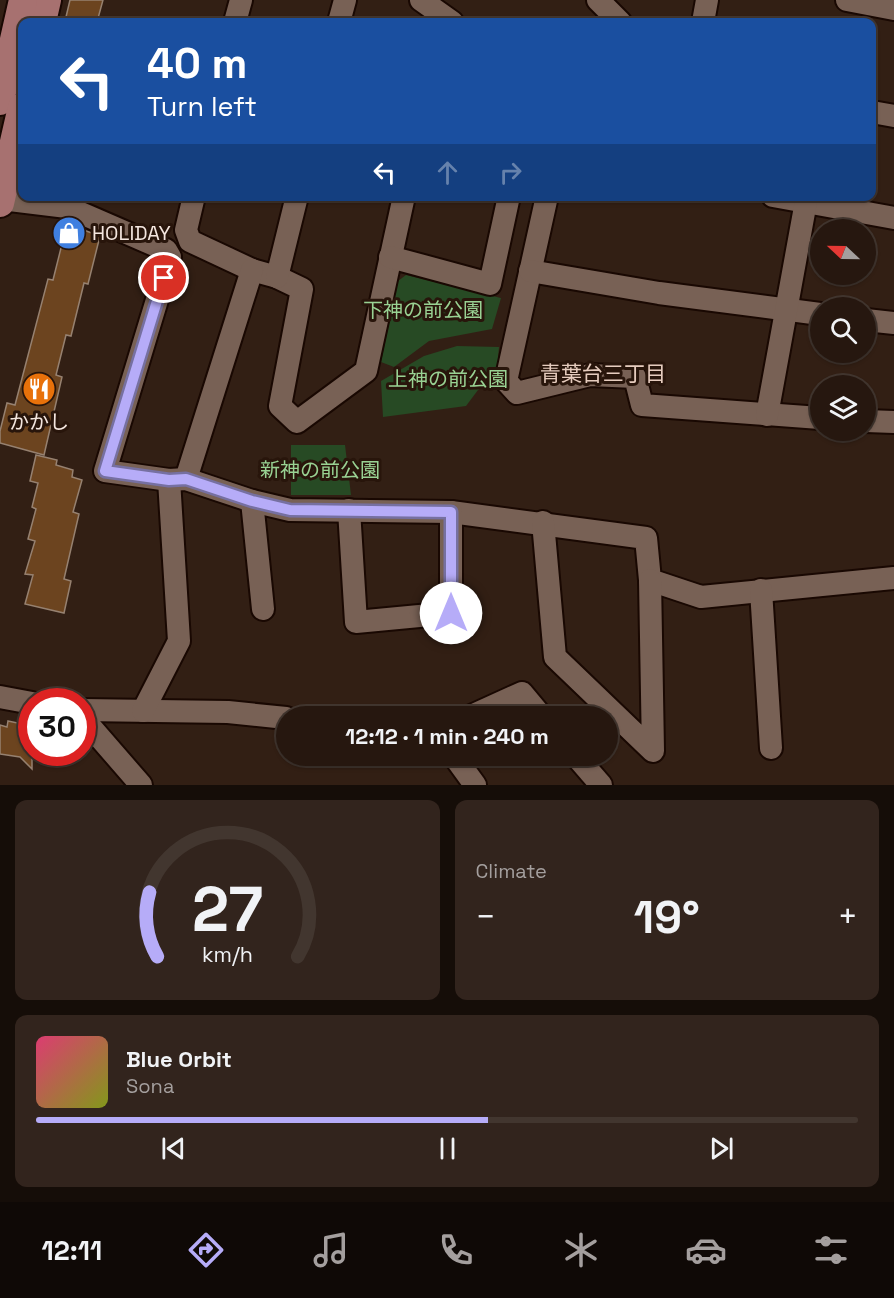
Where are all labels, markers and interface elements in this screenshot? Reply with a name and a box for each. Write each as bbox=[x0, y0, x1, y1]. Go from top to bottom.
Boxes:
text: 40 m bbox=[147, 37, 247, 90]
icon: left bbox=[48, 42, 126, 120]
text: Turn left bbox=[147, 89, 257, 124]
icon: left bbox=[368, 156, 401, 189]
icon: ahead bbox=[431, 156, 464, 189]
icon: right bbox=[494, 156, 527, 189]
shop icon: HOLIDAY bbox=[51, 215, 87, 251]
north arrow bbox=[810, 219, 876, 285]
map controls bbox=[810, 219, 876, 441]
place label: HOLIDAY bbox=[92, 220, 171, 246]
pin bbox=[138, 252, 189, 303]
icon: arrive bbox=[147, 261, 180, 294]
park label: 下神の前公園 bbox=[363, 297, 483, 323]
button: search bbox=[810, 297, 876, 363]
district label: 青葉台三丁目 bbox=[540, 360, 666, 387]
park label: 上神の前公園 bbox=[388, 366, 508, 392]
restaurant icon: かかし bbox=[21, 371, 57, 407]
button: layers bbox=[810, 375, 876, 441]
place label: かかし bbox=[9, 409, 69, 435]
park label: 新神の前公園 bbox=[260, 457, 380, 483]
position arrow bbox=[419, 581, 483, 645]
speed limit sign: 30 bbox=[18, 688, 96, 766]
text: 12:12 · 1 min · 240 m bbox=[345, 722, 549, 750]
text: Climate bbox=[476, 858, 547, 884]
text: 27 bbox=[192, 870, 263, 949]
text: 19° bbox=[634, 889, 700, 946]
text: − bbox=[476, 896, 496, 938]
text: + bbox=[838, 896, 858, 938]
text: km/h bbox=[202, 941, 253, 968]
text: Blue Orbit bbox=[126, 1045, 232, 1073]
text: Sona bbox=[126, 1073, 174, 1099]
icon: previous bbox=[157, 1132, 190, 1165]
icon: pause bbox=[431, 1132, 464, 1165]
icon: next bbox=[705, 1132, 738, 1165]
icon: directions bbox=[185, 1229, 227, 1271]
icon: music bbox=[310, 1229, 352, 1271]
icon: phone bbox=[435, 1229, 477, 1271]
icon: climate bbox=[560, 1229, 602, 1271]
icon: car bbox=[685, 1229, 727, 1271]
icon: filters bbox=[810, 1229, 852, 1271]
text: 12:11 bbox=[42, 1233, 102, 1268]

